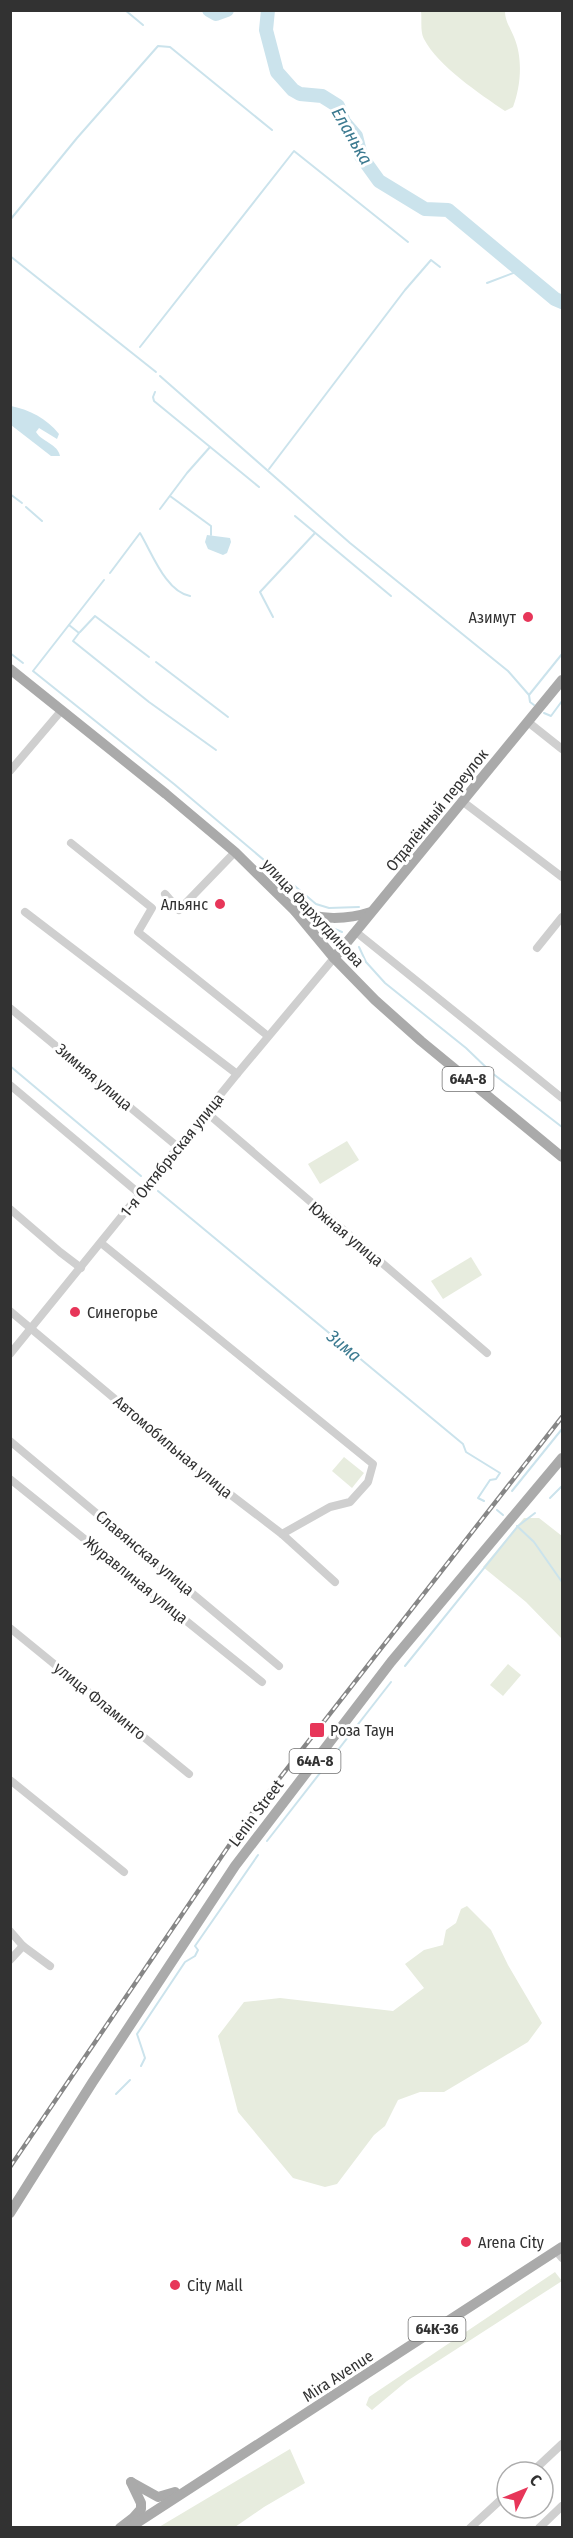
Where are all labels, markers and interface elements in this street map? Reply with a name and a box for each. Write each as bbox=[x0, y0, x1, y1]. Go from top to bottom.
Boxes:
water label: Еланька bbox=[327, 103, 377, 169]
place label: Азимут bbox=[469, 608, 516, 627]
marker: Азимут bbox=[521, 610, 535, 624]
street label: Отдалённый переулок bbox=[382, 745, 492, 875]
street label: улица Фархутдинова bbox=[258, 855, 368, 971]
place label: Альянс bbox=[161, 895, 208, 914]
marker: Альянс bbox=[213, 897, 227, 911]
street label: Зимняя улица bbox=[52, 1039, 136, 1115]
road number: 64А-8 bbox=[442, 1067, 494, 1091]
street label: 1-я Октябрьская улица bbox=[116, 1089, 228, 1221]
street label: Южная улица bbox=[305, 1197, 387, 1271]
place label: Синегорье bbox=[87, 1303, 158, 1322]
marker: Синегорье bbox=[68, 1305, 82, 1319]
water label: Зима bbox=[322, 1325, 366, 1367]
street label: Автомобильная улица bbox=[110, 1392, 236, 1502]
street label: Славянская улица bbox=[92, 1506, 198, 1600]
street label: Журавлиная улица bbox=[80, 1532, 192, 1628]
street label: улица Фламинго bbox=[50, 1658, 150, 1744]
marker: Роза Таун bbox=[308, 1721, 326, 1739]
place label: Роза Таун bbox=[330, 1721, 394, 1740]
road number: 64А-8 bbox=[290, 1749, 340, 1773]
street label: Lenin Street bbox=[225, 1775, 288, 1850]
place label: Arena City bbox=[478, 2233, 545, 2252]
marker: Arena City bbox=[459, 2235, 473, 2249]
place label: City Mall bbox=[187, 2276, 243, 2295]
marker: City Mall bbox=[168, 2278, 182, 2292]
road number: 64К-36 bbox=[408, 2317, 466, 2341]
street label: Mira Avenue bbox=[299, 2346, 377, 2406]
north arrow bbox=[495, 2460, 555, 2520]
text: С bbox=[526, 2471, 546, 2490]

